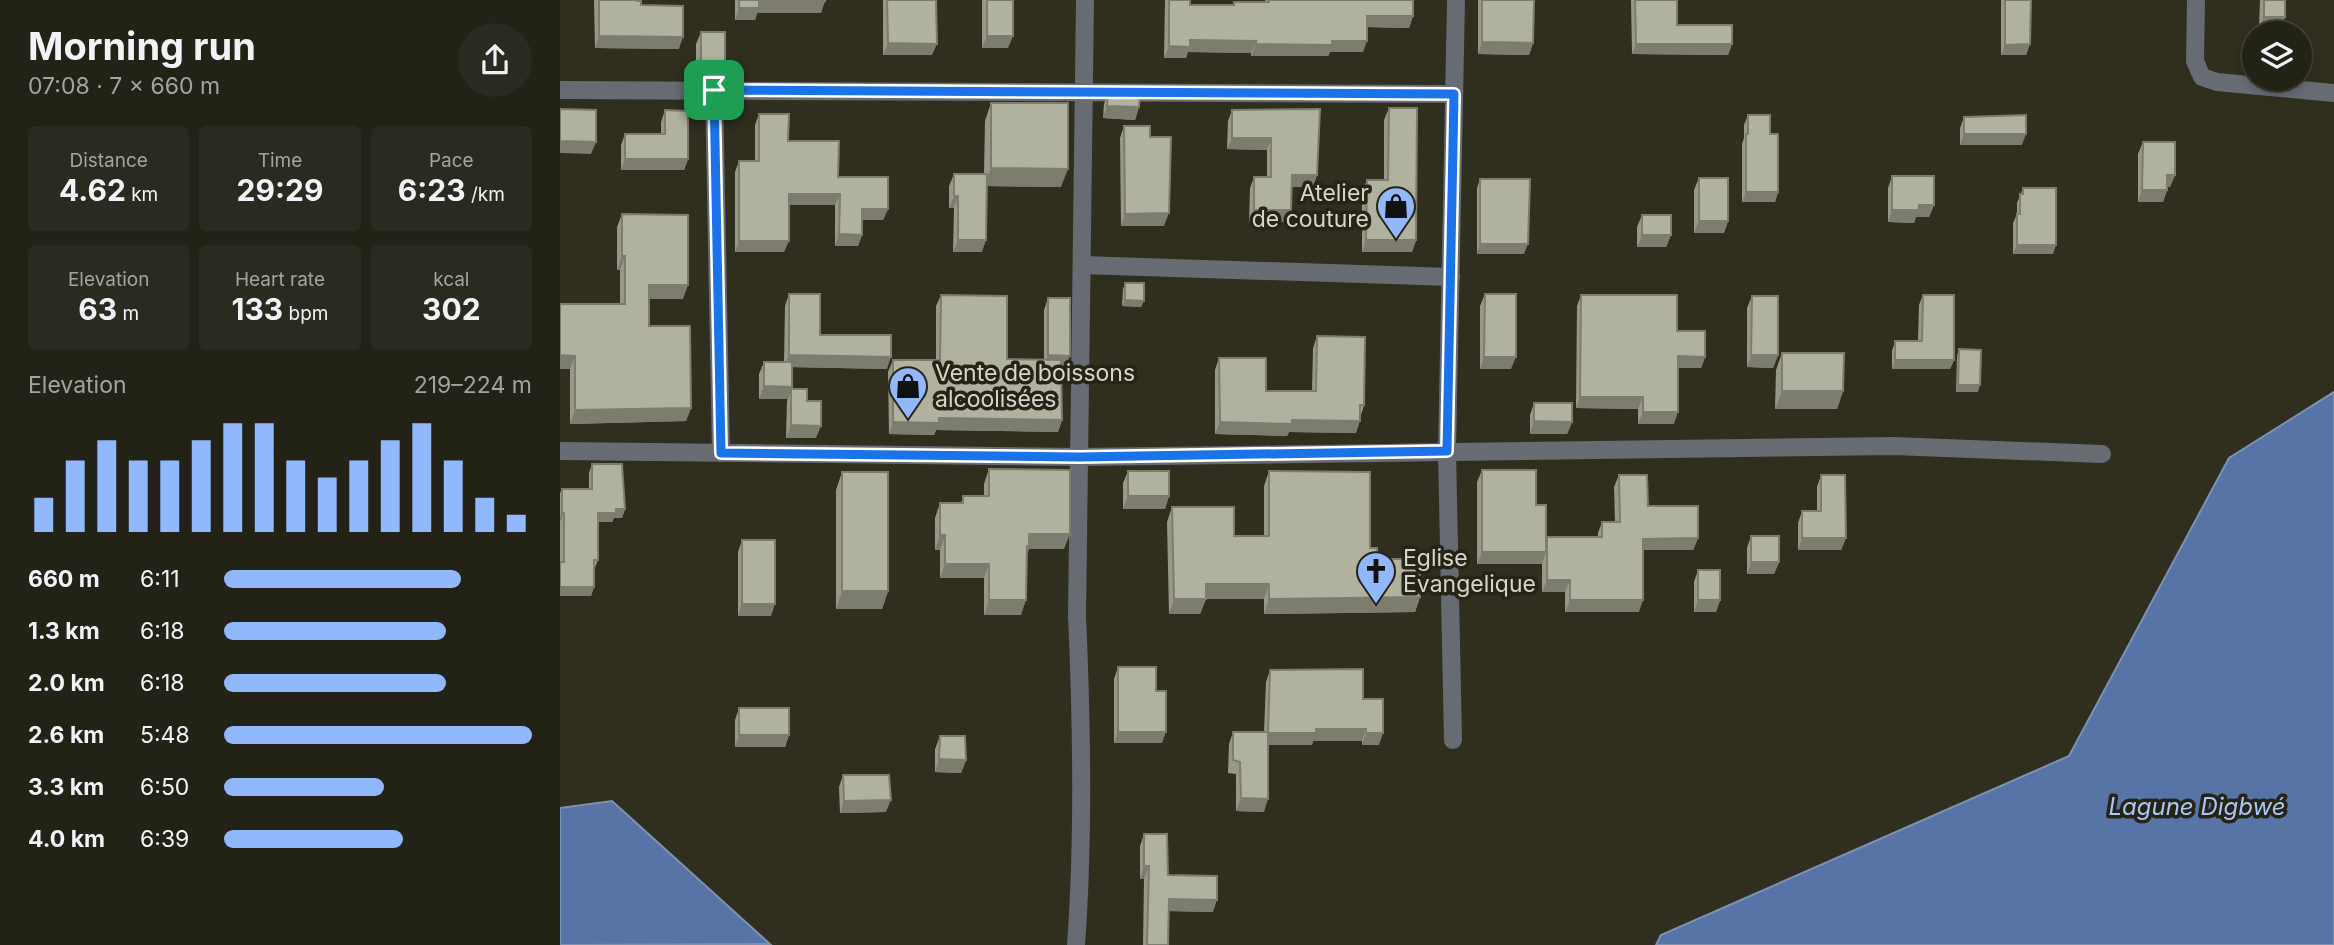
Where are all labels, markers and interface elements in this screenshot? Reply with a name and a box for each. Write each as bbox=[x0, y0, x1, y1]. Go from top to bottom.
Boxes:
map controls bbox=[2242, 21, 2312, 91]
button: layers bbox=[2242, 21, 2312, 91]
text: Morning run bbox=[28, 23, 256, 69]
button: share bbox=[458, 23, 532, 97]
pin bbox=[684, 60, 744, 120]
icon: arrive bbox=[695, 71, 733, 109]
text: 07:08 · 7 × 660 m bbox=[28, 72, 220, 100]
text: Distance bbox=[69, 149, 148, 172]
text: Time bbox=[258, 149, 302, 172]
text: Pace bbox=[429, 149, 474, 172]
text: 4.62 bbox=[59, 172, 126, 208]
text: 29:29 bbox=[237, 172, 323, 208]
text: 6:23 bbox=[398, 172, 466, 208]
place label: Atelier de couture bbox=[1252, 179, 1369, 233]
text: km bbox=[126, 183, 158, 206]
text: /km bbox=[466, 183, 505, 206]
shop icon: Atelier de couture bbox=[1375, 185, 1417, 240]
text: Elevation bbox=[68, 268, 149, 291]
text: Heart rate bbox=[235, 268, 325, 291]
text: kcal bbox=[433, 268, 469, 291]
text: 63 bbox=[78, 291, 117, 327]
text: 133 bbox=[232, 291, 283, 327]
text: 302 bbox=[422, 291, 481, 327]
text: m bbox=[117, 302, 139, 325]
text: bpm bbox=[283, 302, 328, 325]
place label: Vente de boissons alcoolisées bbox=[935, 359, 1135, 413]
shop icon: Vente de boissons alcoolisées bbox=[887, 365, 929, 420]
text: Elevation bbox=[28, 371, 127, 399]
text: 219–224 m bbox=[414, 371, 532, 399]
place label: Eglise Evangelique bbox=[1403, 544, 1536, 598]
church icon: Eglise Evangelique bbox=[1355, 550, 1397, 605]
text: 660 m bbox=[28, 565, 100, 593]
text: 6:11 bbox=[140, 565, 180, 593]
text: 1.3 km bbox=[28, 617, 100, 645]
text: 6:18 bbox=[140, 617, 184, 645]
text: 2.0 km bbox=[28, 669, 105, 697]
text: 6:18 bbox=[140, 669, 184, 697]
text: 2.6 km bbox=[28, 721, 104, 749]
text: 5:48 bbox=[140, 721, 190, 749]
text: 3.3 km bbox=[28, 773, 104, 801]
text: 6:50 bbox=[140, 773, 189, 801]
water label: Lagune Digbwé bbox=[2108, 792, 2286, 821]
text: 4.0 km bbox=[28, 825, 105, 853]
text: 6:39 bbox=[140, 825, 189, 853]

